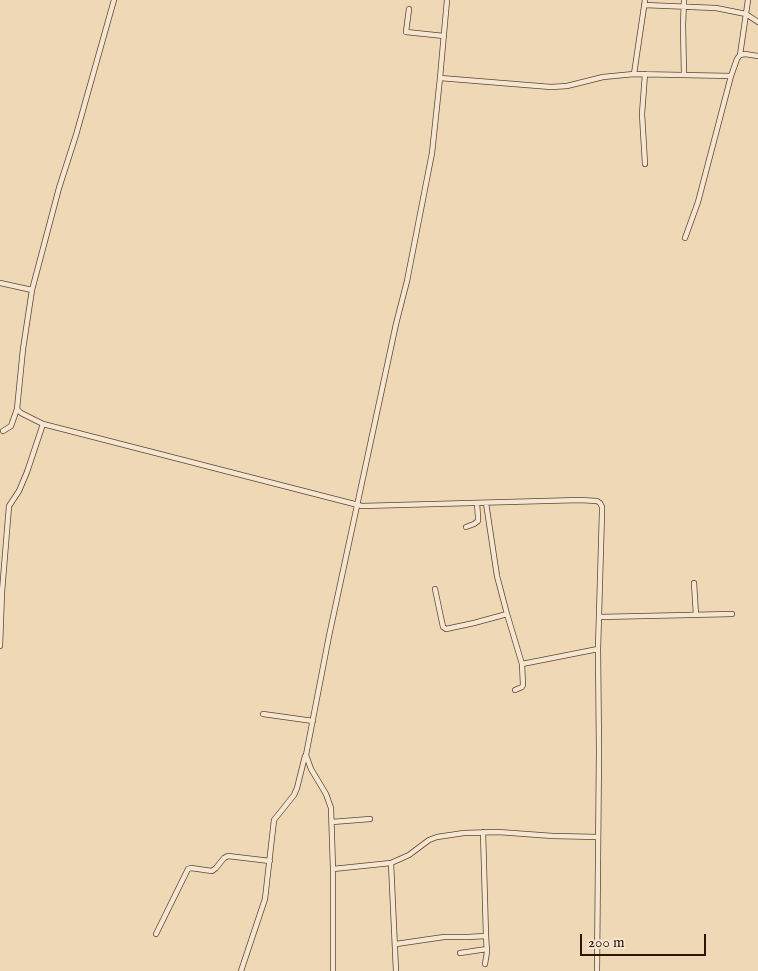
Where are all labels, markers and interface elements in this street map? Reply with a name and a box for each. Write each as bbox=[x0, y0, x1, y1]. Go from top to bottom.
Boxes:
scale bar bbox=[583, 924, 709, 956]
text: 200 m bbox=[588, 933, 625, 952]

